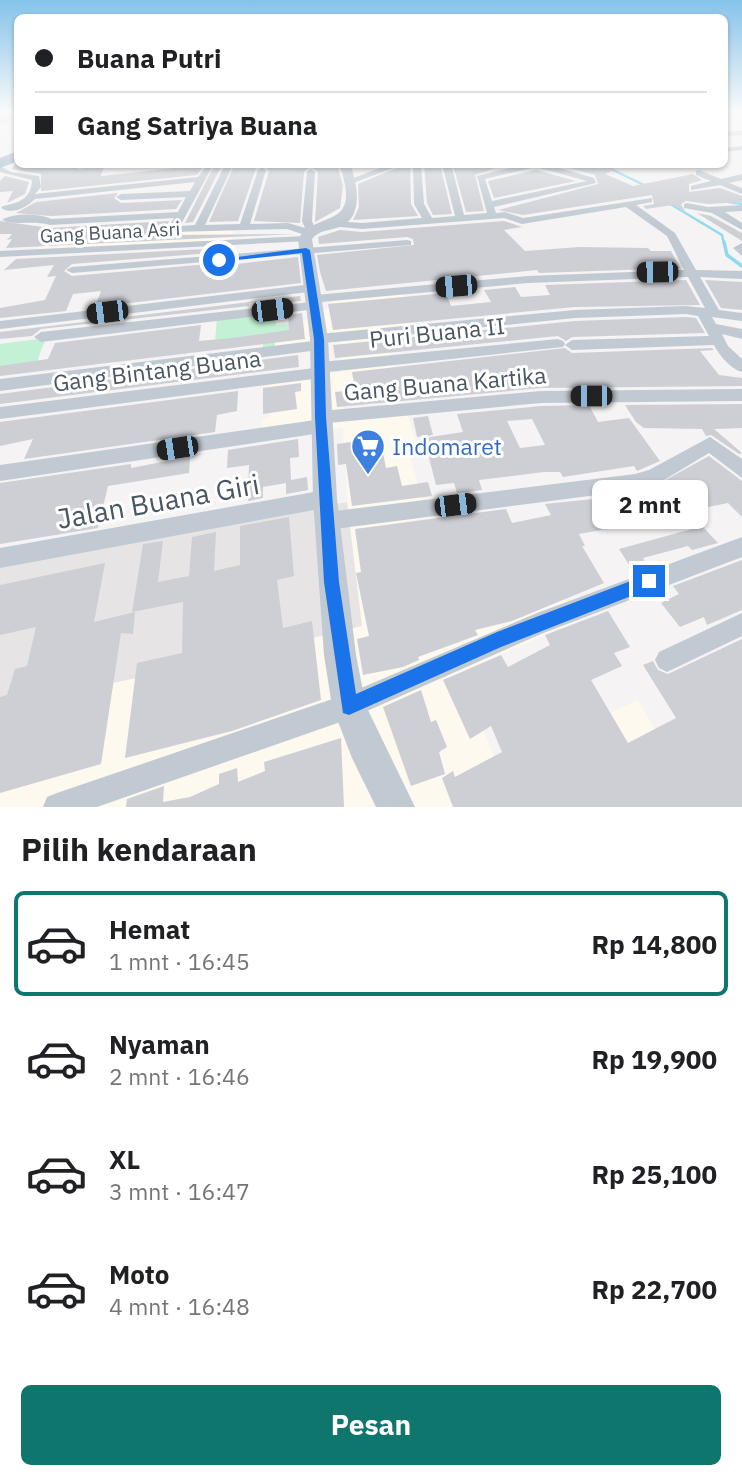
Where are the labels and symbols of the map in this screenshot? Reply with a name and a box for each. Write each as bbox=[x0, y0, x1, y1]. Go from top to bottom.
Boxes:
street label: Gang Buana Asri bbox=[39, 216, 181, 248]
route start bbox=[203, 244, 235, 276]
car bbox=[636, 261, 679, 283]
car bbox=[435, 274, 478, 298]
car bbox=[250, 297, 295, 323]
car bbox=[85, 299, 130, 325]
street label: Puri Buana II bbox=[368, 310, 506, 354]
street label: Gang Bintang Buana bbox=[51, 342, 263, 398]
street label: Gang Buana Kartika bbox=[342, 359, 548, 407]
car bbox=[571, 386, 613, 407]
supermarket icon: Indomaret bbox=[349, 427, 387, 476]
place label: Indomaret bbox=[392, 431, 502, 461]
car bbox=[155, 434, 200, 462]
street label: Jalan Buana Giri bbox=[54, 465, 262, 537]
callout: 2 mnt bbox=[591, 480, 707, 528]
car bbox=[433, 492, 478, 518]
route end bbox=[633, 565, 665, 597]

